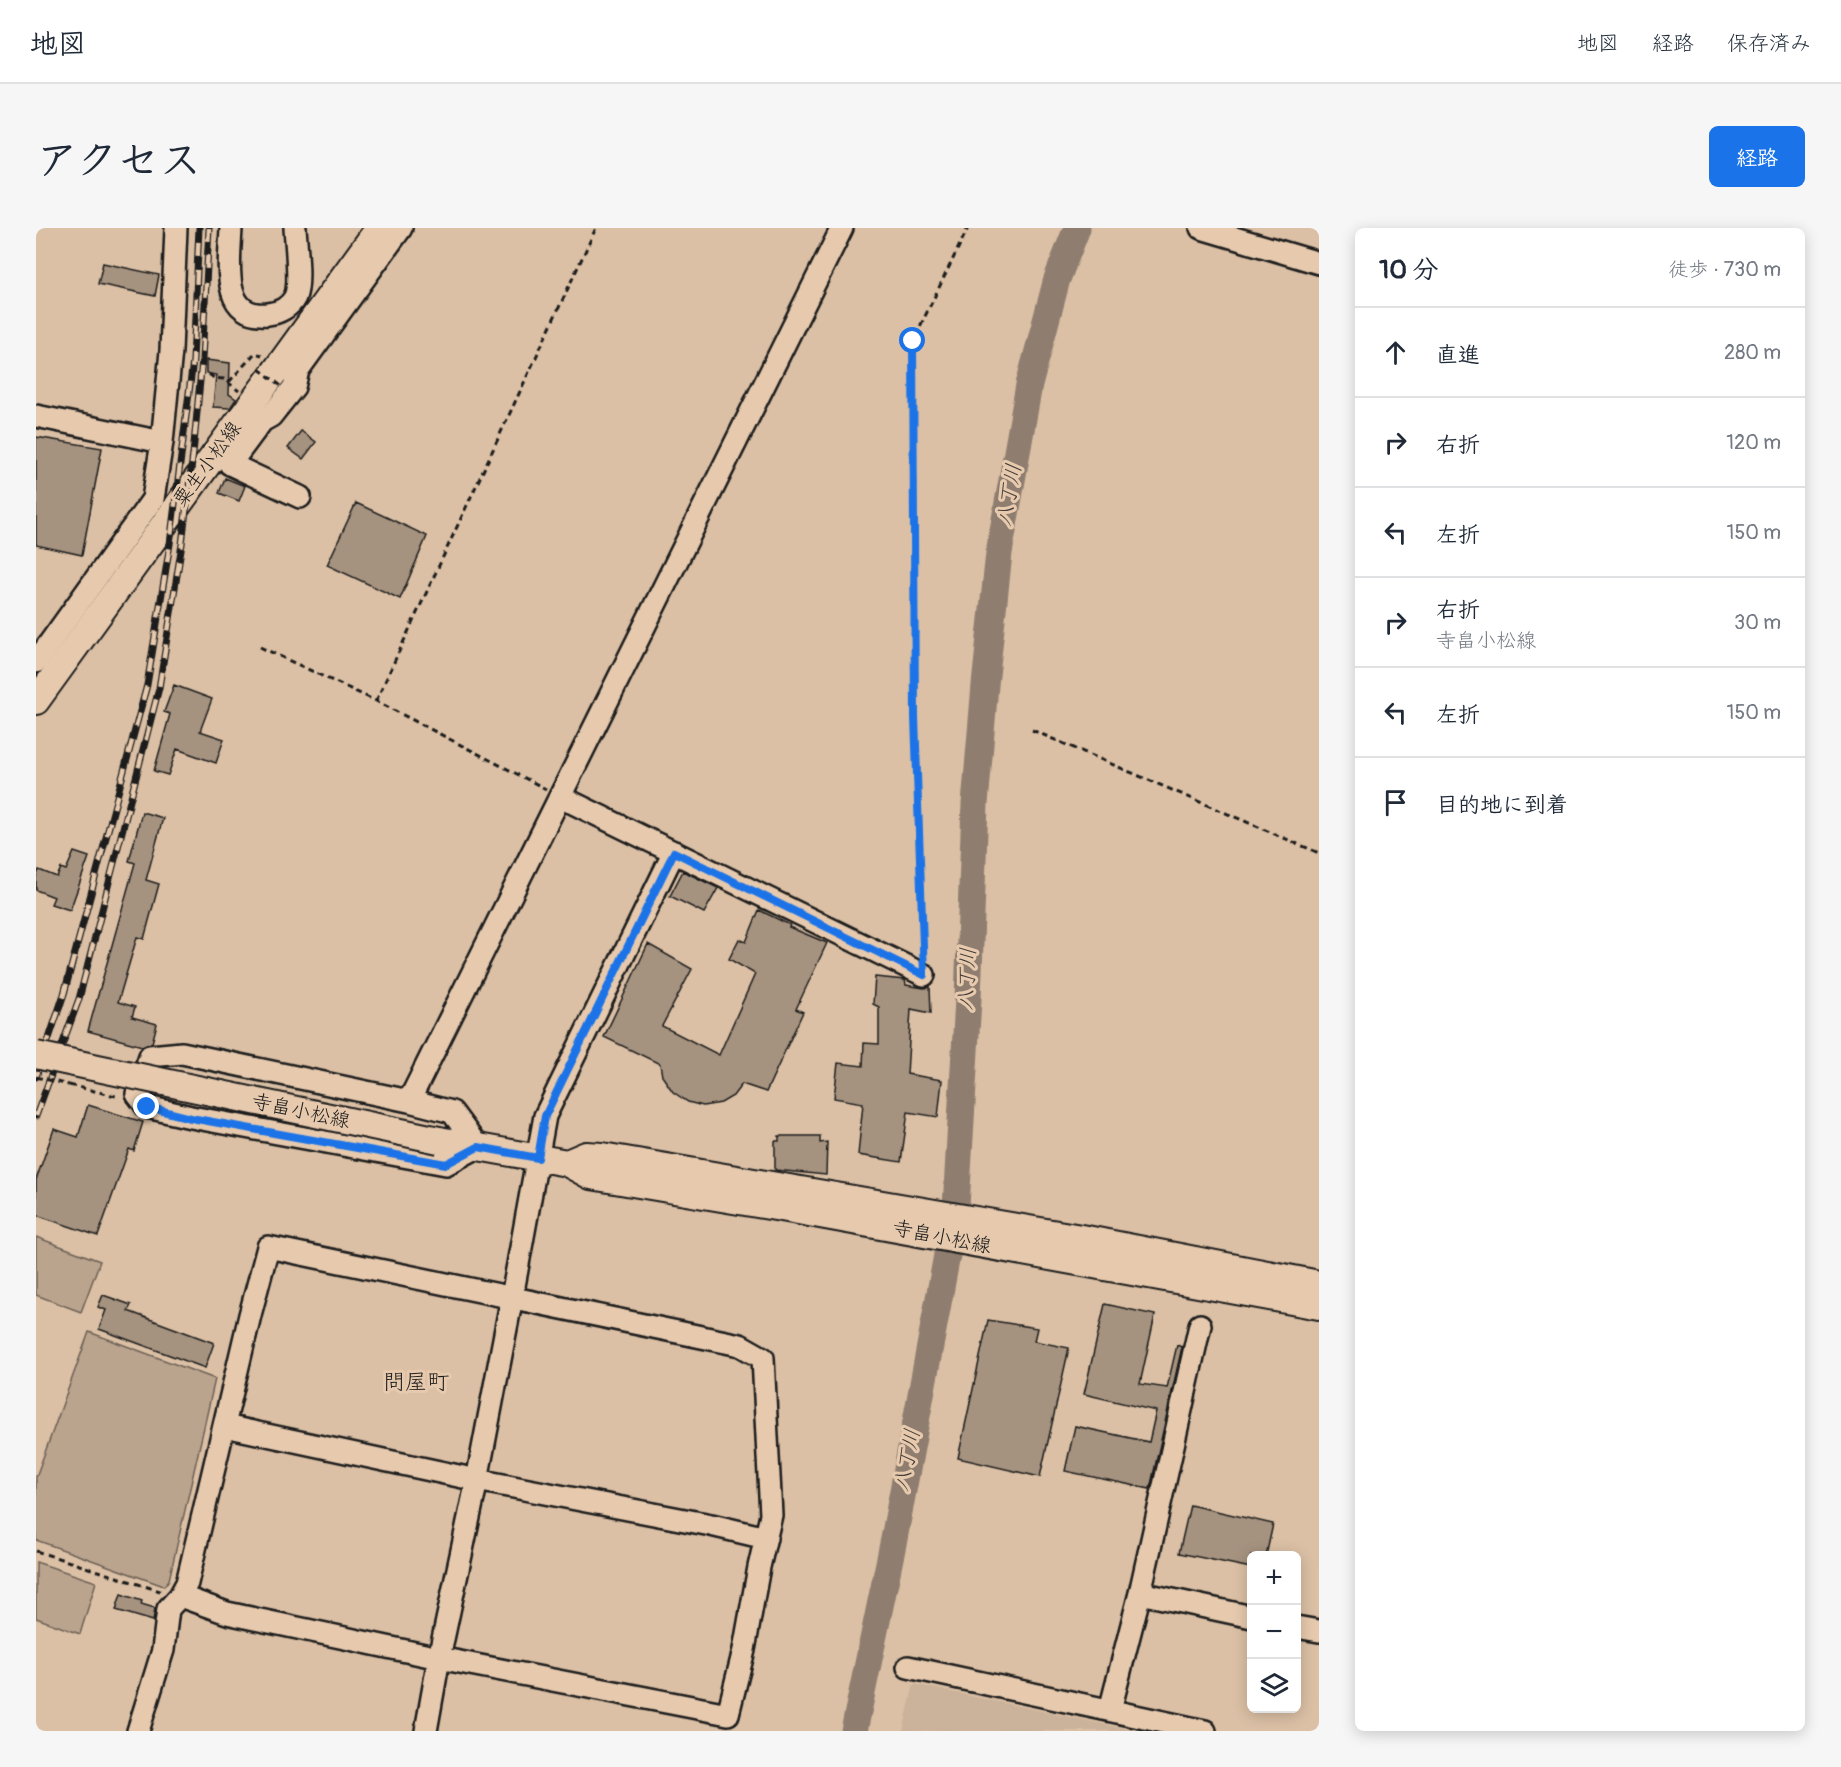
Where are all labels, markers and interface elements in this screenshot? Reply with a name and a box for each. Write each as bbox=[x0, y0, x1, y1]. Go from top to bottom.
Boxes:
text: 地図 bbox=[30, 27, 86, 62]
text: 地図 bbox=[1577, 30, 1619, 57]
text: 経路 bbox=[1652, 30, 1694, 57]
text: 保存済み bbox=[1727, 30, 1811, 57]
button: 経路 bbox=[1709, 126, 1805, 187]
text: アクセス bbox=[36, 135, 201, 187]
text: 10 分 bbox=[1379, 254, 1439, 286]
text: 徒歩 · 730 m bbox=[1668, 257, 1781, 282]
route start bbox=[899, 327, 925, 353]
icon: ahead bbox=[1379, 336, 1412, 369]
text: 280 m bbox=[1724, 340, 1781, 365]
text: 直進 bbox=[1436, 341, 1480, 369]
street label: 粟生小松線 bbox=[167, 416, 247, 512]
icon: right bbox=[1379, 426, 1412, 459]
text: 120 m bbox=[1726, 430, 1781, 455]
text: 右折 bbox=[1436, 431, 1480, 459]
water label: 八丁川 bbox=[990, 462, 1028, 528]
icon: left bbox=[1379, 516, 1412, 549]
text: 150 m bbox=[1727, 520, 1781, 545]
text: 左折 bbox=[1436, 521, 1480, 549]
text: 右折 bbox=[1436, 596, 1480, 624]
icon: right bbox=[1379, 606, 1412, 639]
text: 30 m bbox=[1734, 610, 1781, 635]
text: 寺畠小松線 bbox=[1436, 628, 1536, 653]
icon: left bbox=[1379, 696, 1412, 729]
text: 150 m bbox=[1727, 700, 1781, 725]
text: 左折 bbox=[1436, 701, 1480, 729]
icon: arrive bbox=[1379, 786, 1412, 819]
text: 目的地に到着 bbox=[1436, 791, 1568, 819]
water label: 八丁川 bbox=[952, 947, 982, 1011]
street label: 寺畠小松線 bbox=[249, 1088, 353, 1134]
route end bbox=[133, 1093, 159, 1119]
street label: 寺畠小松線 bbox=[891, 1215, 993, 1259]
district label: 問屋町 bbox=[383, 1368, 449, 1396]
water label: 八丁川 bbox=[888, 1427, 926, 1493]
map controls bbox=[1247, 1551, 1301, 1713]
button: + bbox=[1247, 1551, 1301, 1605]
button: − bbox=[1247, 1605, 1301, 1659]
button: layers bbox=[1247, 1659, 1301, 1713]

